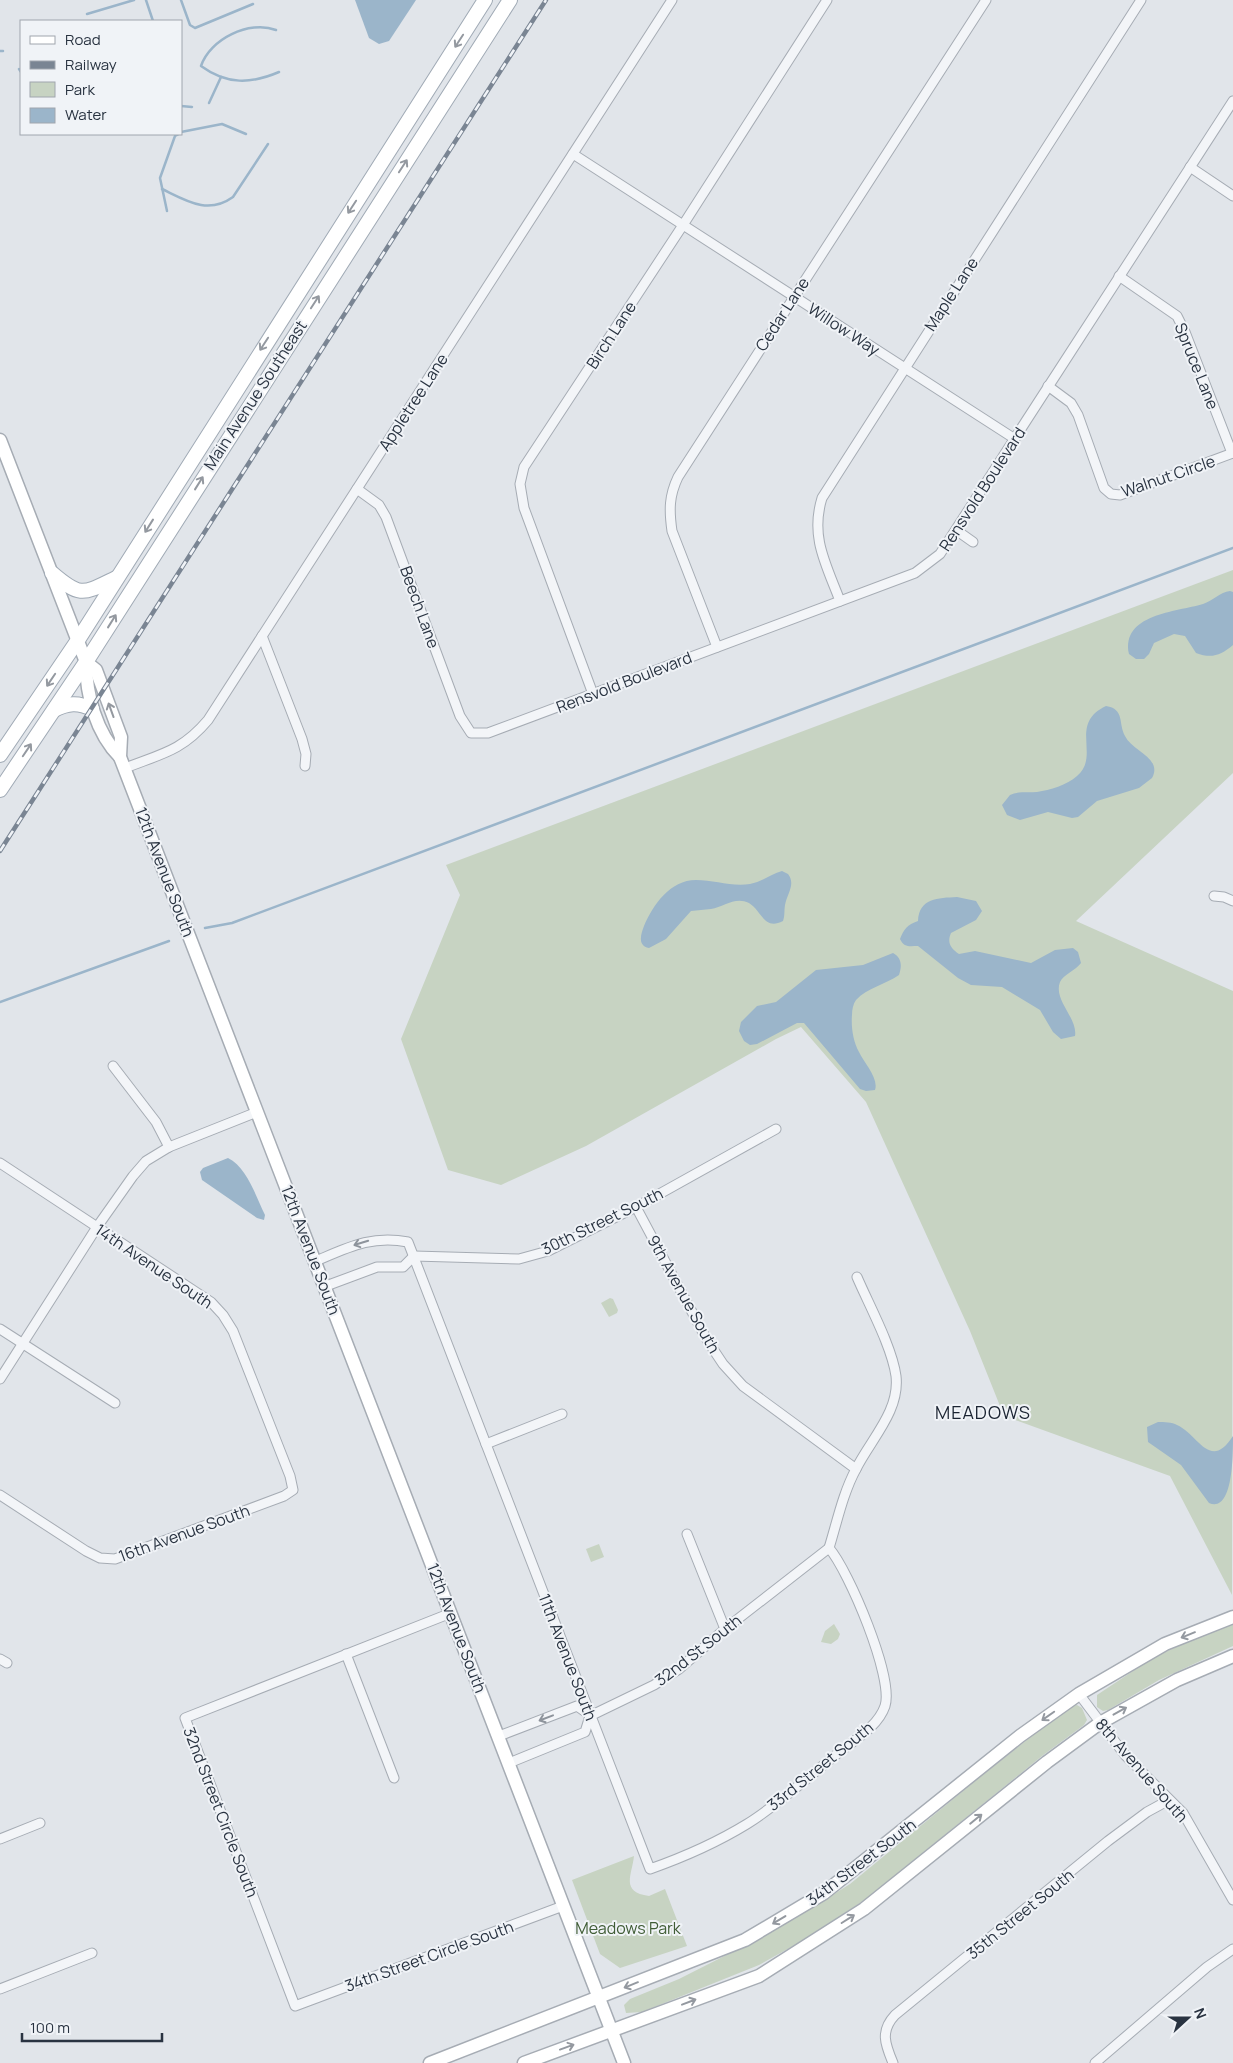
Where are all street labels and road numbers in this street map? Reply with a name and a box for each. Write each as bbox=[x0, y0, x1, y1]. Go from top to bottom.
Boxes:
street label: Maple Lane bbox=[919, 253, 983, 335]
street label: Cedar Lane bbox=[750, 273, 814, 355]
street label: Birch Lane bbox=[581, 297, 641, 373]
street label: Willow Way bbox=[804, 298, 885, 361]
street label: Main Avenue Southeast bbox=[198, 316, 312, 474]
street label: Spruce Lane bbox=[1170, 319, 1224, 413]
street label: Appletree Lane bbox=[373, 349, 453, 455]
street label: Rensvold Boulevard bbox=[934, 423, 1030, 555]
street label: Walnut Circle bbox=[1118, 450, 1218, 502]
street label: Beech Lane bbox=[395, 563, 445, 651]
street label: Rensvold Boulevard bbox=[553, 646, 695, 718]
street label: 12th Avenue South bbox=[130, 804, 200, 940]
street label: 12th Avenue South bbox=[276, 1182, 346, 1318]
street label: 30th Street South bbox=[538, 1182, 666, 1260]
street label: 14th Avenue South bbox=[91, 1218, 217, 1314]
street label: 9th Avenue South bbox=[642, 1231, 726, 1357]
street label: 16th Avenue South bbox=[115, 1499, 253, 1567]
street label: 12th Avenue South bbox=[422, 1560, 492, 1696]
street label: 11th Avenue South bbox=[534, 1590, 602, 1724]
street label: 32nd St South bbox=[650, 1609, 746, 1691]
street label: 8th Avenue South bbox=[1091, 1713, 1193, 1827]
street label: 33rd Street South bbox=[762, 1716, 878, 1816]
street label: 32nd Street Circle South bbox=[178, 1724, 264, 1900]
street label: 34th Street South bbox=[802, 1813, 920, 1911]
street label: 35th Street South bbox=[962, 1864, 1078, 1964]
street label: 34th Street Circle South bbox=[342, 1915, 516, 1997]

